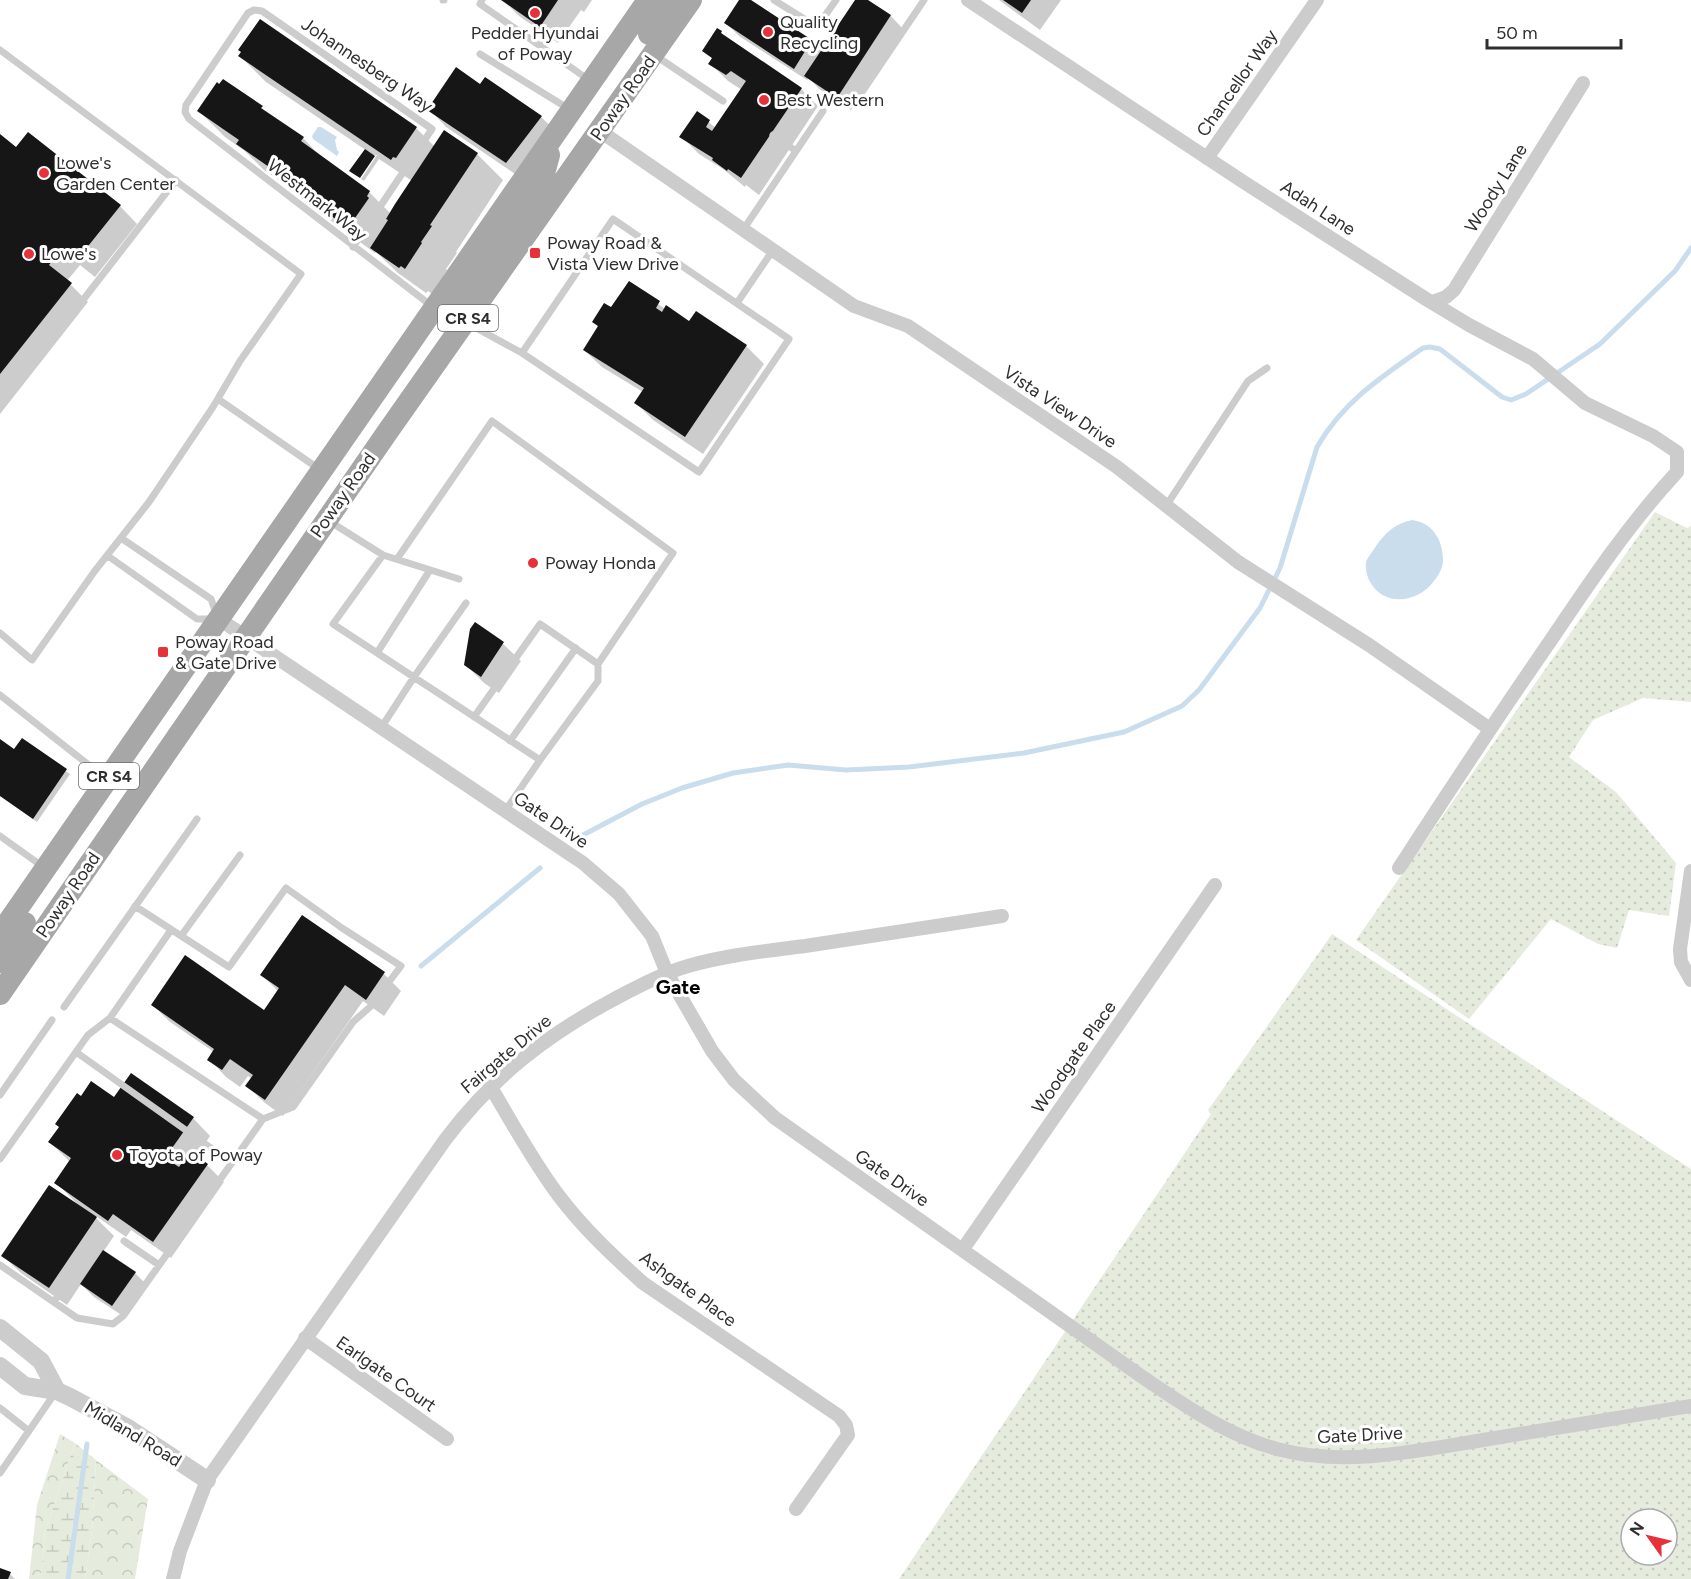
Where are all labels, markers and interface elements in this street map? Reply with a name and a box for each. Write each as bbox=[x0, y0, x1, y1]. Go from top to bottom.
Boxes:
marker: Pedder Hyundai of Poway bbox=[528, 6, 542, 20]
place label: Quality Recycling bbox=[780, 11, 858, 54]
scale bar bbox=[1487, 12, 1620, 50]
street label: Johannesberg Way bbox=[297, 13, 437, 117]
place label: Pedder Hyundai of Poway bbox=[471, 22, 599, 65]
text: 50 m bbox=[1496, 22, 1538, 44]
marker: Quality Recycling bbox=[761, 25, 775, 39]
street label: Chancellor Way bbox=[1192, 25, 1282, 141]
street label: Poway Road bbox=[586, 51, 660, 145]
place label: Best Western bbox=[776, 89, 884, 111]
marker: Best Western bbox=[757, 93, 771, 107]
street label: Woody Lane bbox=[1460, 139, 1532, 236]
place label: Lowe's Garden Center bbox=[56, 152, 175, 195]
street label: Westmark Way bbox=[263, 154, 372, 246]
marker: Lowe's Garden Center bbox=[37, 166, 51, 180]
street label: Adah Lane bbox=[1276, 176, 1360, 240]
place label: Poway Road & Vista View Drive bbox=[547, 232, 679, 275]
place label: Lowe's bbox=[41, 243, 96, 265]
marker: Poway Road & Vista View Drive bbox=[528, 246, 542, 260]
marker: Lowe's bbox=[22, 247, 36, 261]
road number: CR S4 bbox=[438, 305, 498, 331]
street label: Vista View Drive bbox=[999, 361, 1121, 453]
street label: Poway Road bbox=[306, 448, 380, 542]
place label: Poway Honda bbox=[545, 552, 656, 574]
marker: Poway Honda bbox=[526, 556, 540, 570]
place label: Poway Road & Gate Drive bbox=[175, 631, 277, 674]
marker: Poway Road & Gate Drive bbox=[156, 645, 170, 659]
road number: CR S4 bbox=[79, 763, 139, 789]
street label: Gate Drive bbox=[509, 787, 593, 853]
street label: Poway Road bbox=[31, 848, 105, 942]
district label: Gate bbox=[656, 975, 700, 999]
street label: Woodgate Place bbox=[1027, 997, 1121, 1117]
street label: Fairgate Drive bbox=[456, 1010, 556, 1098]
place label: Toyota of Poway bbox=[129, 1144, 263, 1166]
street label: Gate Drive bbox=[851, 1144, 933, 1212]
marker: Toyota of Poway bbox=[110, 1148, 124, 1162]
street label: Ashgate Place bbox=[635, 1246, 741, 1332]
street label: Earlgate Court bbox=[332, 1331, 440, 1417]
street label: Midland Road bbox=[80, 1396, 186, 1472]
street label: Gate Drive bbox=[1317, 1422, 1403, 1448]
north arrow bbox=[1619, 1507, 1679, 1567]
text: N bbox=[1626, 1518, 1648, 1539]

